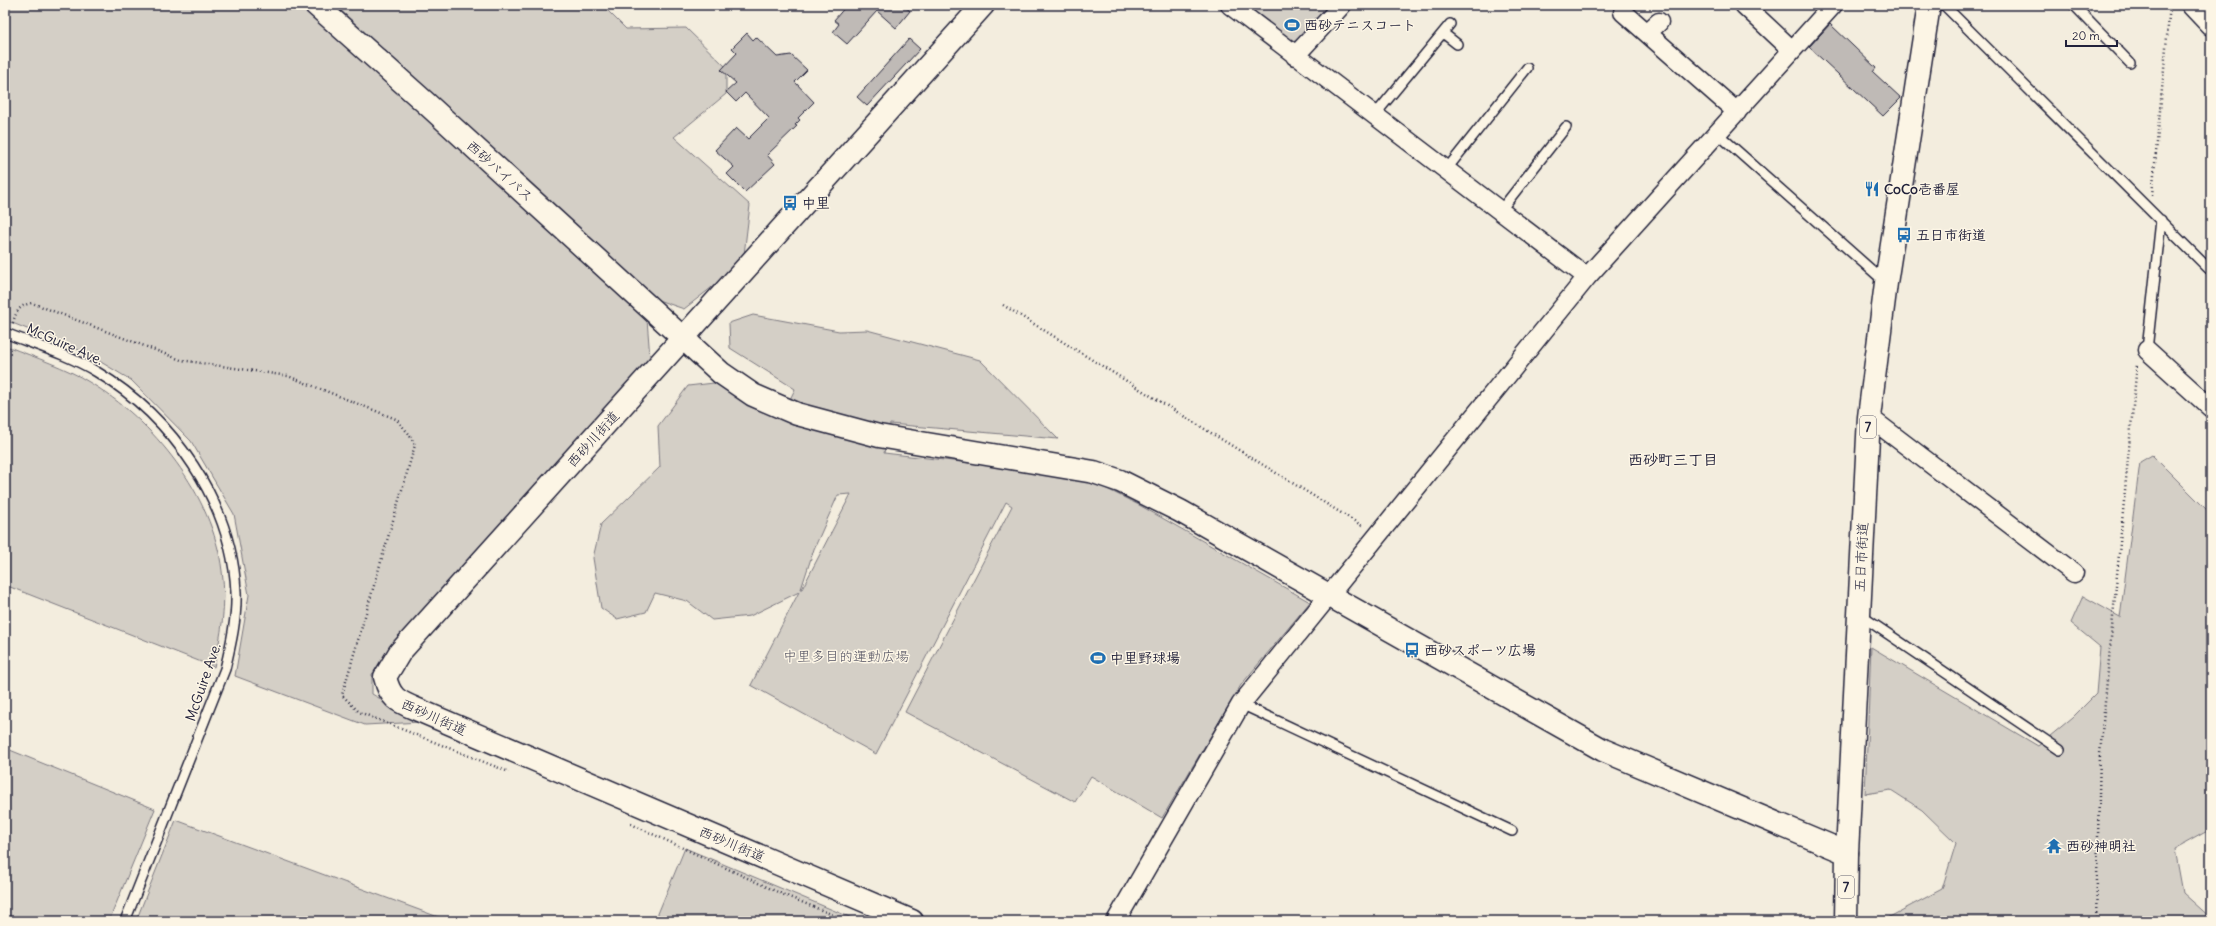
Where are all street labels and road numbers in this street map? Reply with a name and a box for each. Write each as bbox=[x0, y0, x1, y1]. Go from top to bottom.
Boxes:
street label: 西砂バイパス bbox=[463, 136, 537, 206]
street label: McGuire Ave. bbox=[24, 319, 106, 369]
street label: 西砂川街道 bbox=[563, 407, 623, 471]
road number: 7 bbox=[1860, 416, 1876, 438]
street label: 五日市街道 bbox=[1850, 522, 1872, 592]
street label: McGuire Ave. bbox=[181, 640, 225, 724]
street label: 西砂川街道 bbox=[398, 695, 470, 739]
street label: 西砂川街道 bbox=[696, 822, 768, 866]
road number: 7 bbox=[1838, 876, 1854, 898]

